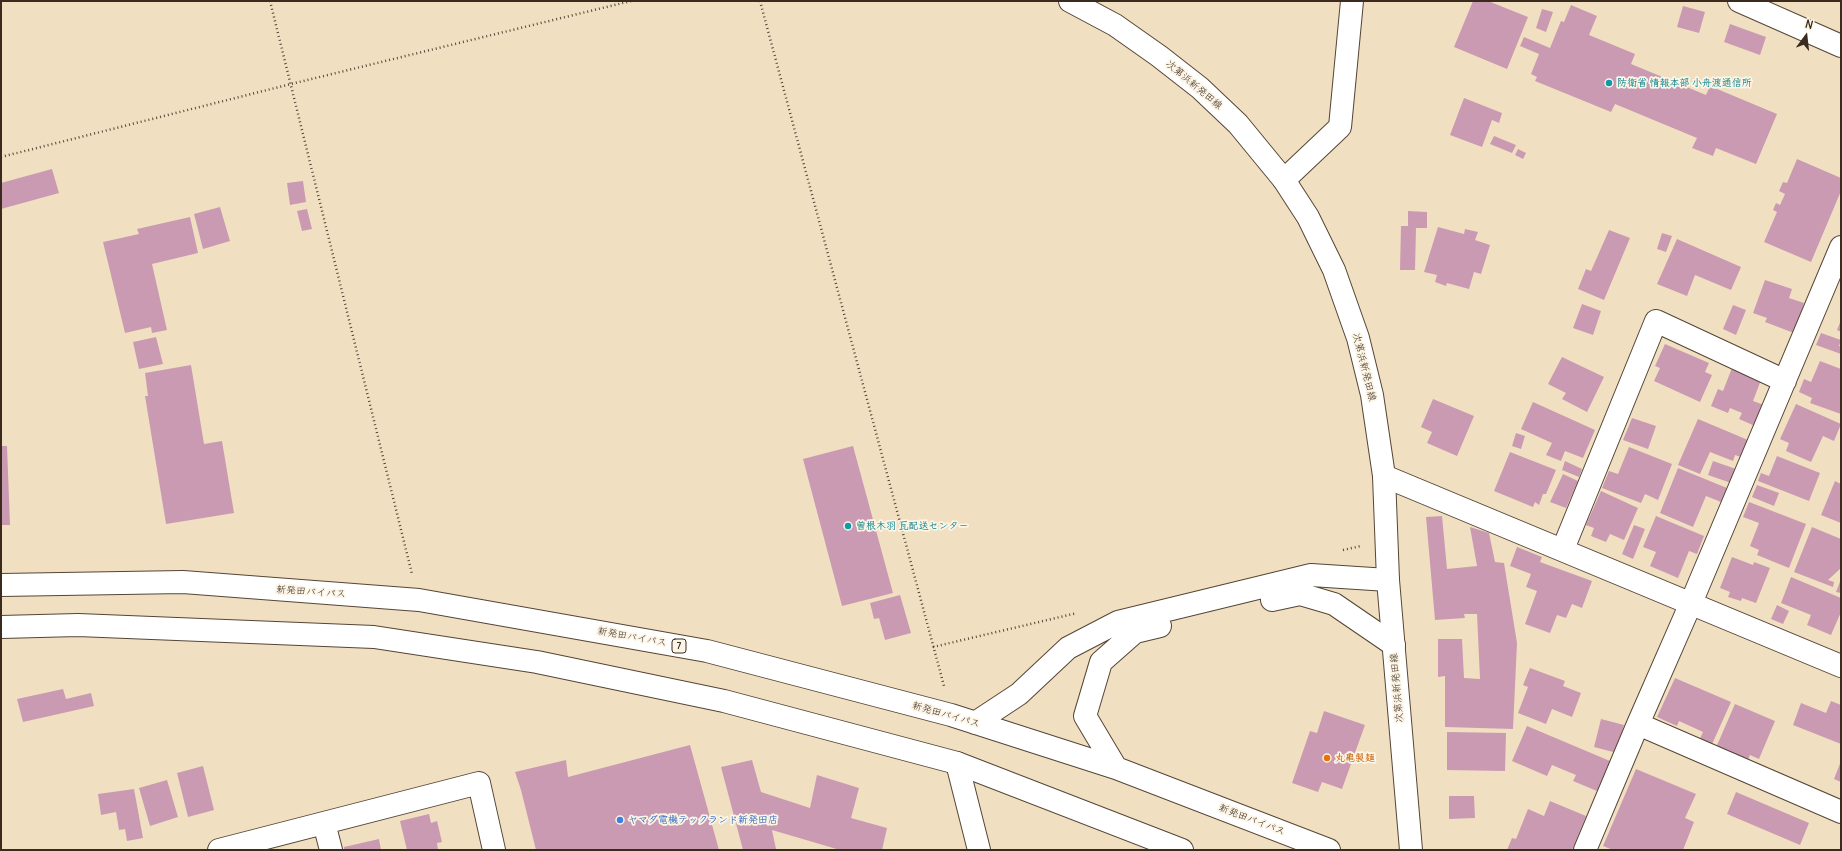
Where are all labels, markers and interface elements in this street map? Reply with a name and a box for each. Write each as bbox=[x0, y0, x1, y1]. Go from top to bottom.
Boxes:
north arrow bbox=[1786, 16, 1826, 56]
text: N bbox=[1804, 17, 1815, 32]
street label: 次第浜新発田線 bbox=[1163, 58, 1225, 112]
place label: 防衛省 情報本部 小舟渡通信所 bbox=[1617, 77, 1752, 89]
marker: 防衛省 情報本部 小舟渡通信所 bbox=[1604, 78, 1614, 88]
street label: 次第浜新発田線 bbox=[1350, 332, 1378, 402]
place label: 曽根木羽 瓦配送センター bbox=[856, 520, 968, 532]
marker: 曽根木羽 瓦配送センター bbox=[843, 521, 853, 531]
street label: 新発田バイパス bbox=[276, 584, 346, 600]
street label: 新発田バイパス bbox=[596, 625, 668, 649]
road number: 7 bbox=[672, 639, 686, 653]
street label: 次第浜新発田線 bbox=[1388, 653, 1406, 723]
street label: 新発田バイパス bbox=[911, 700, 981, 730]
place label: 丸亀製麺 bbox=[1335, 752, 1375, 764]
marker: 丸亀製麺 bbox=[1322, 753, 1332, 763]
street label: 新発田バイパス bbox=[1217, 802, 1287, 838]
place label: ヤマダ電機テックランド新発田店 bbox=[628, 814, 778, 826]
marker: ヤマダ電機テックランド新発田店 bbox=[615, 815, 625, 825]

